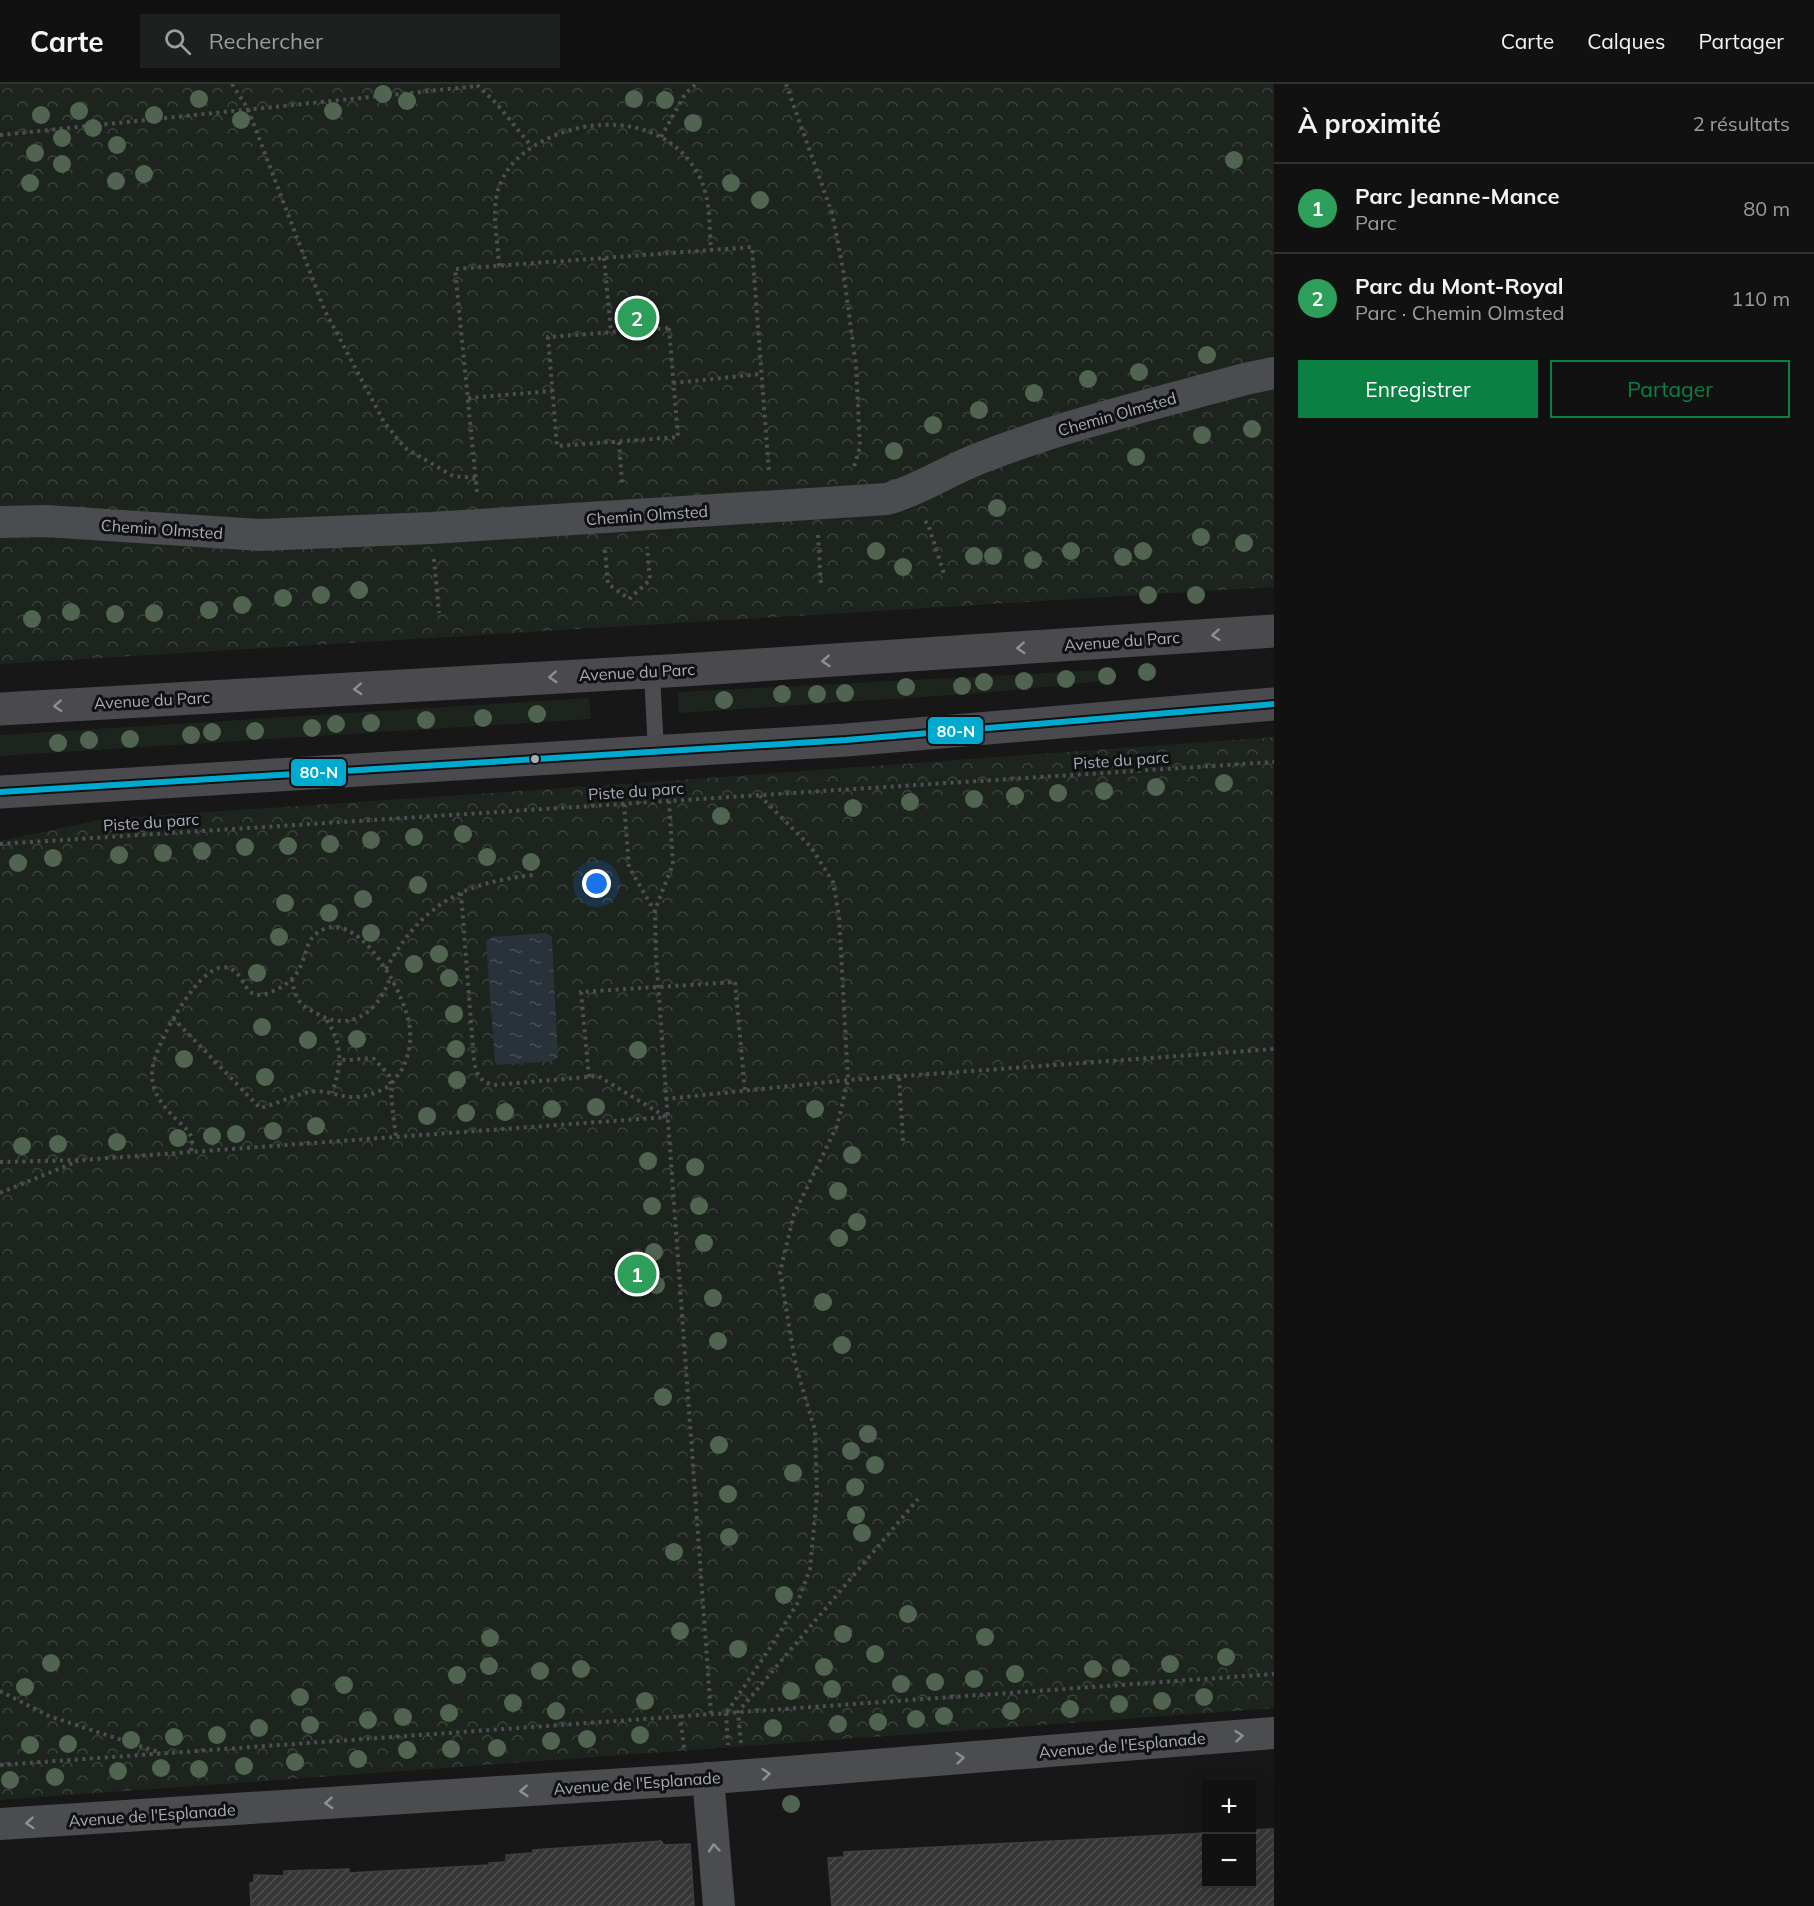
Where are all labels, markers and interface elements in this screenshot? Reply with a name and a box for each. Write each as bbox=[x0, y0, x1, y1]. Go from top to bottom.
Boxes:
search box bbox=[140, 14, 560, 68]
text: Carte bbox=[30, 24, 104, 59]
icon: search bbox=[161, 25, 194, 58]
text: Rechercher bbox=[209, 27, 323, 55]
text: Carte bbox=[1501, 28, 1554, 54]
text: Calques bbox=[1587, 28, 1665, 54]
text: Partager bbox=[1698, 28, 1784, 54]
text: À proximité bbox=[1298, 107, 1441, 140]
text: 2 résultats bbox=[1693, 111, 1790, 136]
text: Parc Jeanne-Mance bbox=[1355, 182, 1560, 210]
text: 1 bbox=[1312, 196, 1324, 221]
text: 80 m bbox=[1743, 196, 1790, 221]
text: Parc bbox=[1355, 210, 1397, 235]
text: Parc du Mont-Royal bbox=[1355, 272, 1564, 300]
text: 2 bbox=[1312, 286, 1324, 311]
text: 110 m bbox=[1731, 286, 1790, 311]
pin: 2 bbox=[618, 296, 656, 340]
text: Parc · Chemin Olmsted bbox=[1355, 300, 1565, 325]
button: Enregistrer bbox=[1298, 360, 1538, 418]
button: Partager bbox=[1550, 360, 1790, 418]
street label: Chemin Olmsted bbox=[1055, 388, 1179, 440]
street label: Chemin Olmsted bbox=[585, 501, 709, 529]
street label: Chemin Olmsted bbox=[100, 515, 224, 543]
street label: Avenue du Parc bbox=[1063, 627, 1181, 655]
one-way arrow bbox=[1211, 629, 1220, 642]
one-way arrow bbox=[1017, 641, 1026, 654]
one-way arrow bbox=[822, 654, 831, 667]
street label: Avenue du Parc bbox=[578, 659, 696, 685]
one-way arrow bbox=[548, 671, 557, 684]
one-way arrow bbox=[353, 682, 362, 695]
street label: Avenue du Parc bbox=[93, 687, 211, 713]
one-way arrow bbox=[54, 699, 63, 712]
line badge: 80-N bbox=[927, 716, 984, 745]
text: 80-N bbox=[937, 721, 975, 741]
street label: Piste du parc bbox=[1072, 747, 1170, 773]
unlabelled marker bbox=[529, 753, 541, 765]
line badge: 80-N bbox=[290, 758, 347, 787]
text: 80-N bbox=[300, 762, 338, 782]
street label: Piste du parc bbox=[587, 778, 685, 804]
street label: Piste du parc bbox=[102, 809, 200, 835]
your location bbox=[582, 869, 611, 898]
pin: 1 bbox=[618, 1252, 656, 1296]
street label: Avenue de l'Esplanade bbox=[1038, 1728, 1206, 1762]
one-way arrow bbox=[1234, 1730, 1243, 1743]
one-way arrow bbox=[956, 1752, 965, 1765]
street label: Avenue de l'Esplanade bbox=[553, 1767, 721, 1799]
one-way arrow bbox=[762, 1767, 771, 1780]
map controls bbox=[1202, 1780, 1256, 1888]
button: + bbox=[1202, 1780, 1256, 1834]
one-way arrow bbox=[519, 1784, 528, 1797]
one-way arrow bbox=[325, 1796, 334, 1809]
street label: Avenue de l'Esplanade bbox=[68, 1799, 236, 1831]
one-way arrow bbox=[25, 1816, 34, 1829]
button: − bbox=[1202, 1834, 1256, 1888]
one-way arrow bbox=[708, 1843, 721, 1852]

